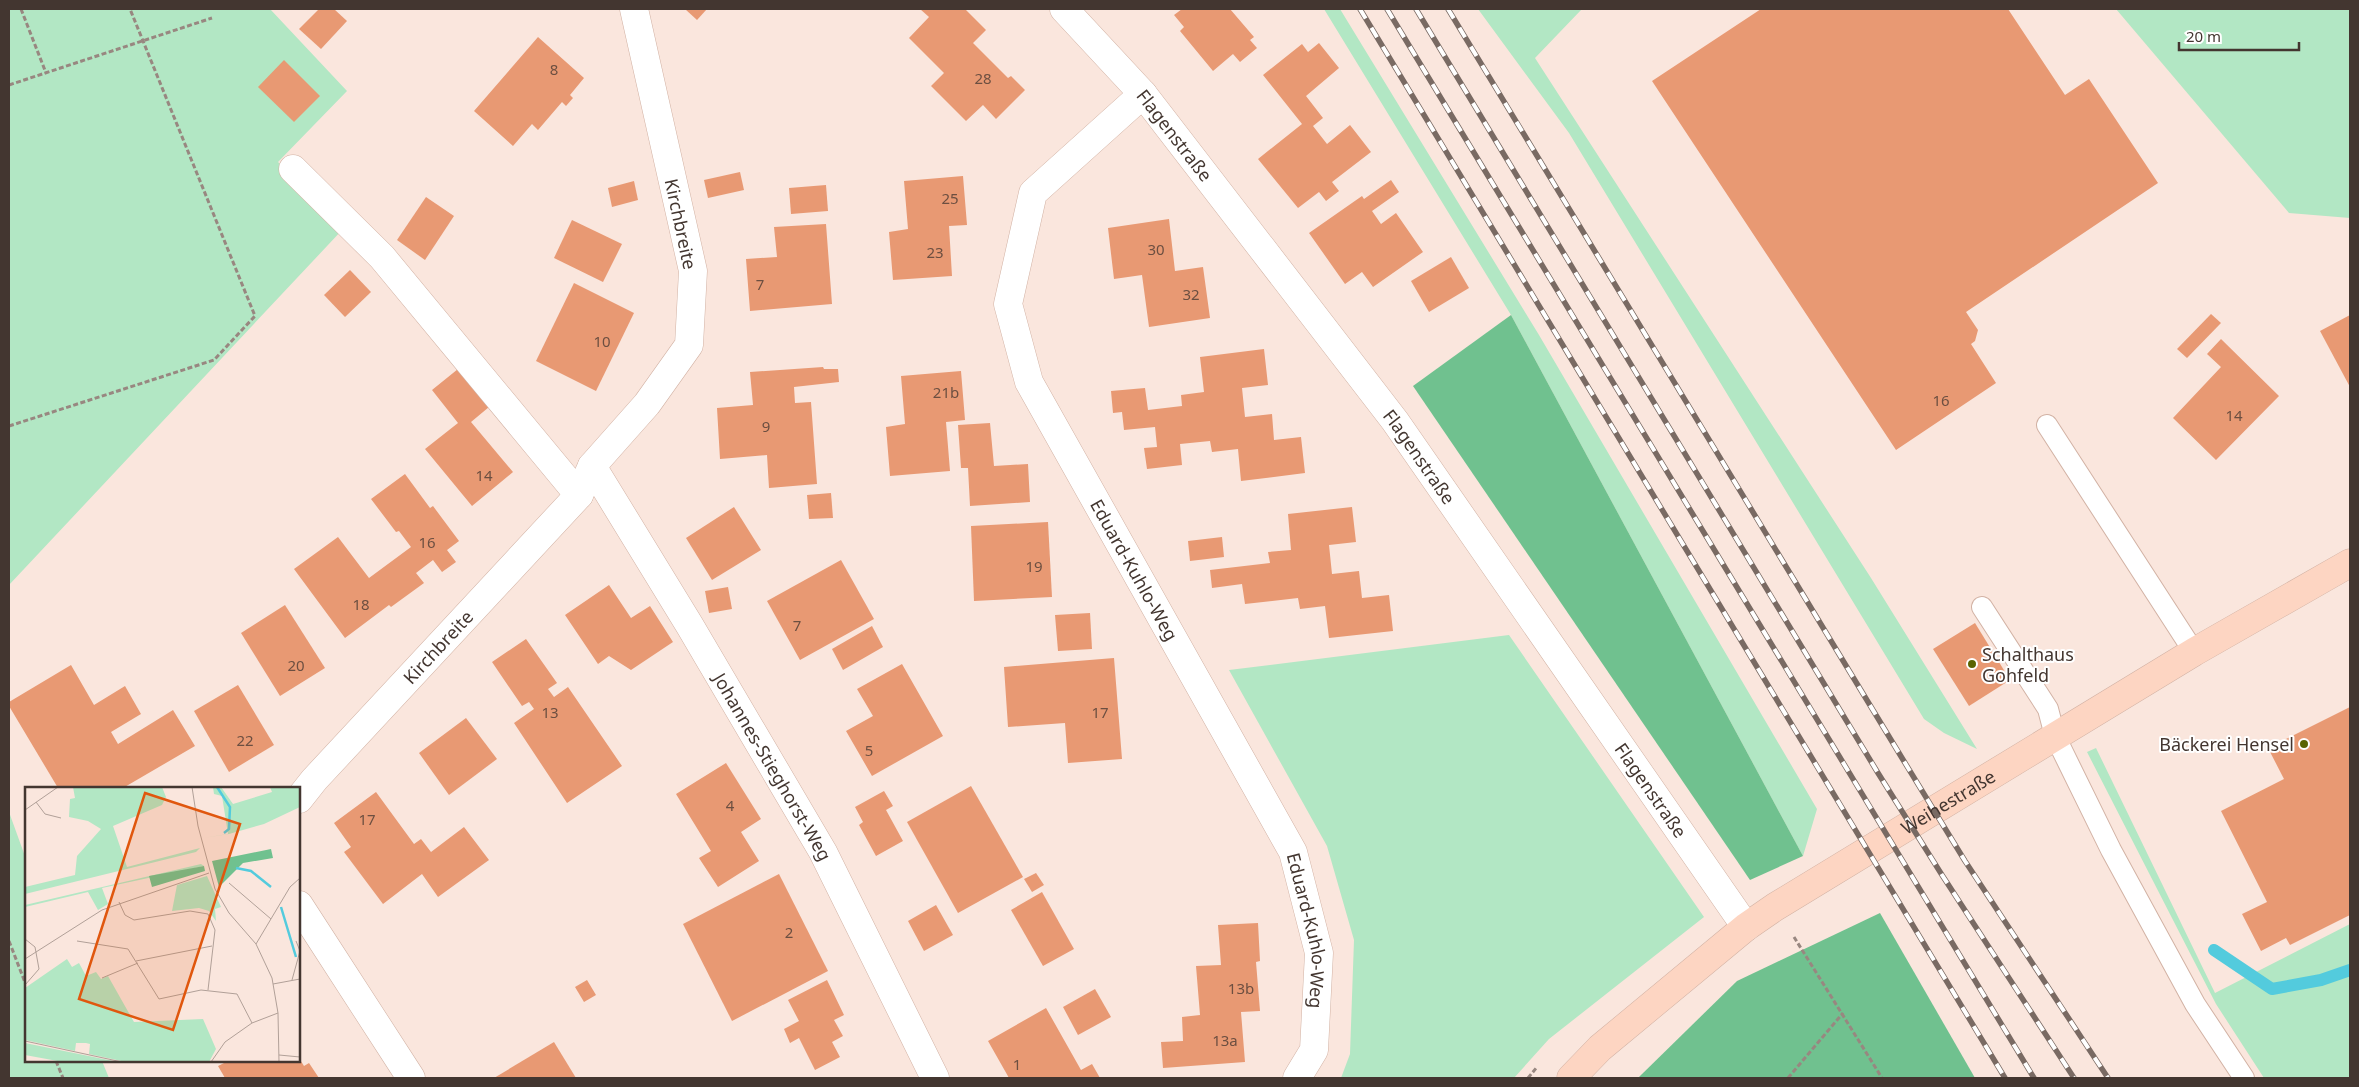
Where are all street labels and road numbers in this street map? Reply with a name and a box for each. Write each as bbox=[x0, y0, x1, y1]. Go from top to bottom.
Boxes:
street label: Flagenstraße bbox=[1132, 84, 1218, 186]
street label: Kirchbreite bbox=[660, 176, 702, 272]
street label: Flagenstraße bbox=[1378, 404, 1461, 509]
street label: Eduard-Kuhlo-Weg bbox=[1085, 495, 1184, 645]
street label: Kirchbreite bbox=[398, 605, 478, 689]
street label: Johannes-Stieghorst-Weg bbox=[707, 667, 837, 865]
street label: Flagenstraße bbox=[1610, 738, 1692, 842]
street label: Weihestraße bbox=[1896, 764, 2000, 840]
street label: Eduard-Kuhlo-Weg bbox=[1282, 850, 1331, 1009]

